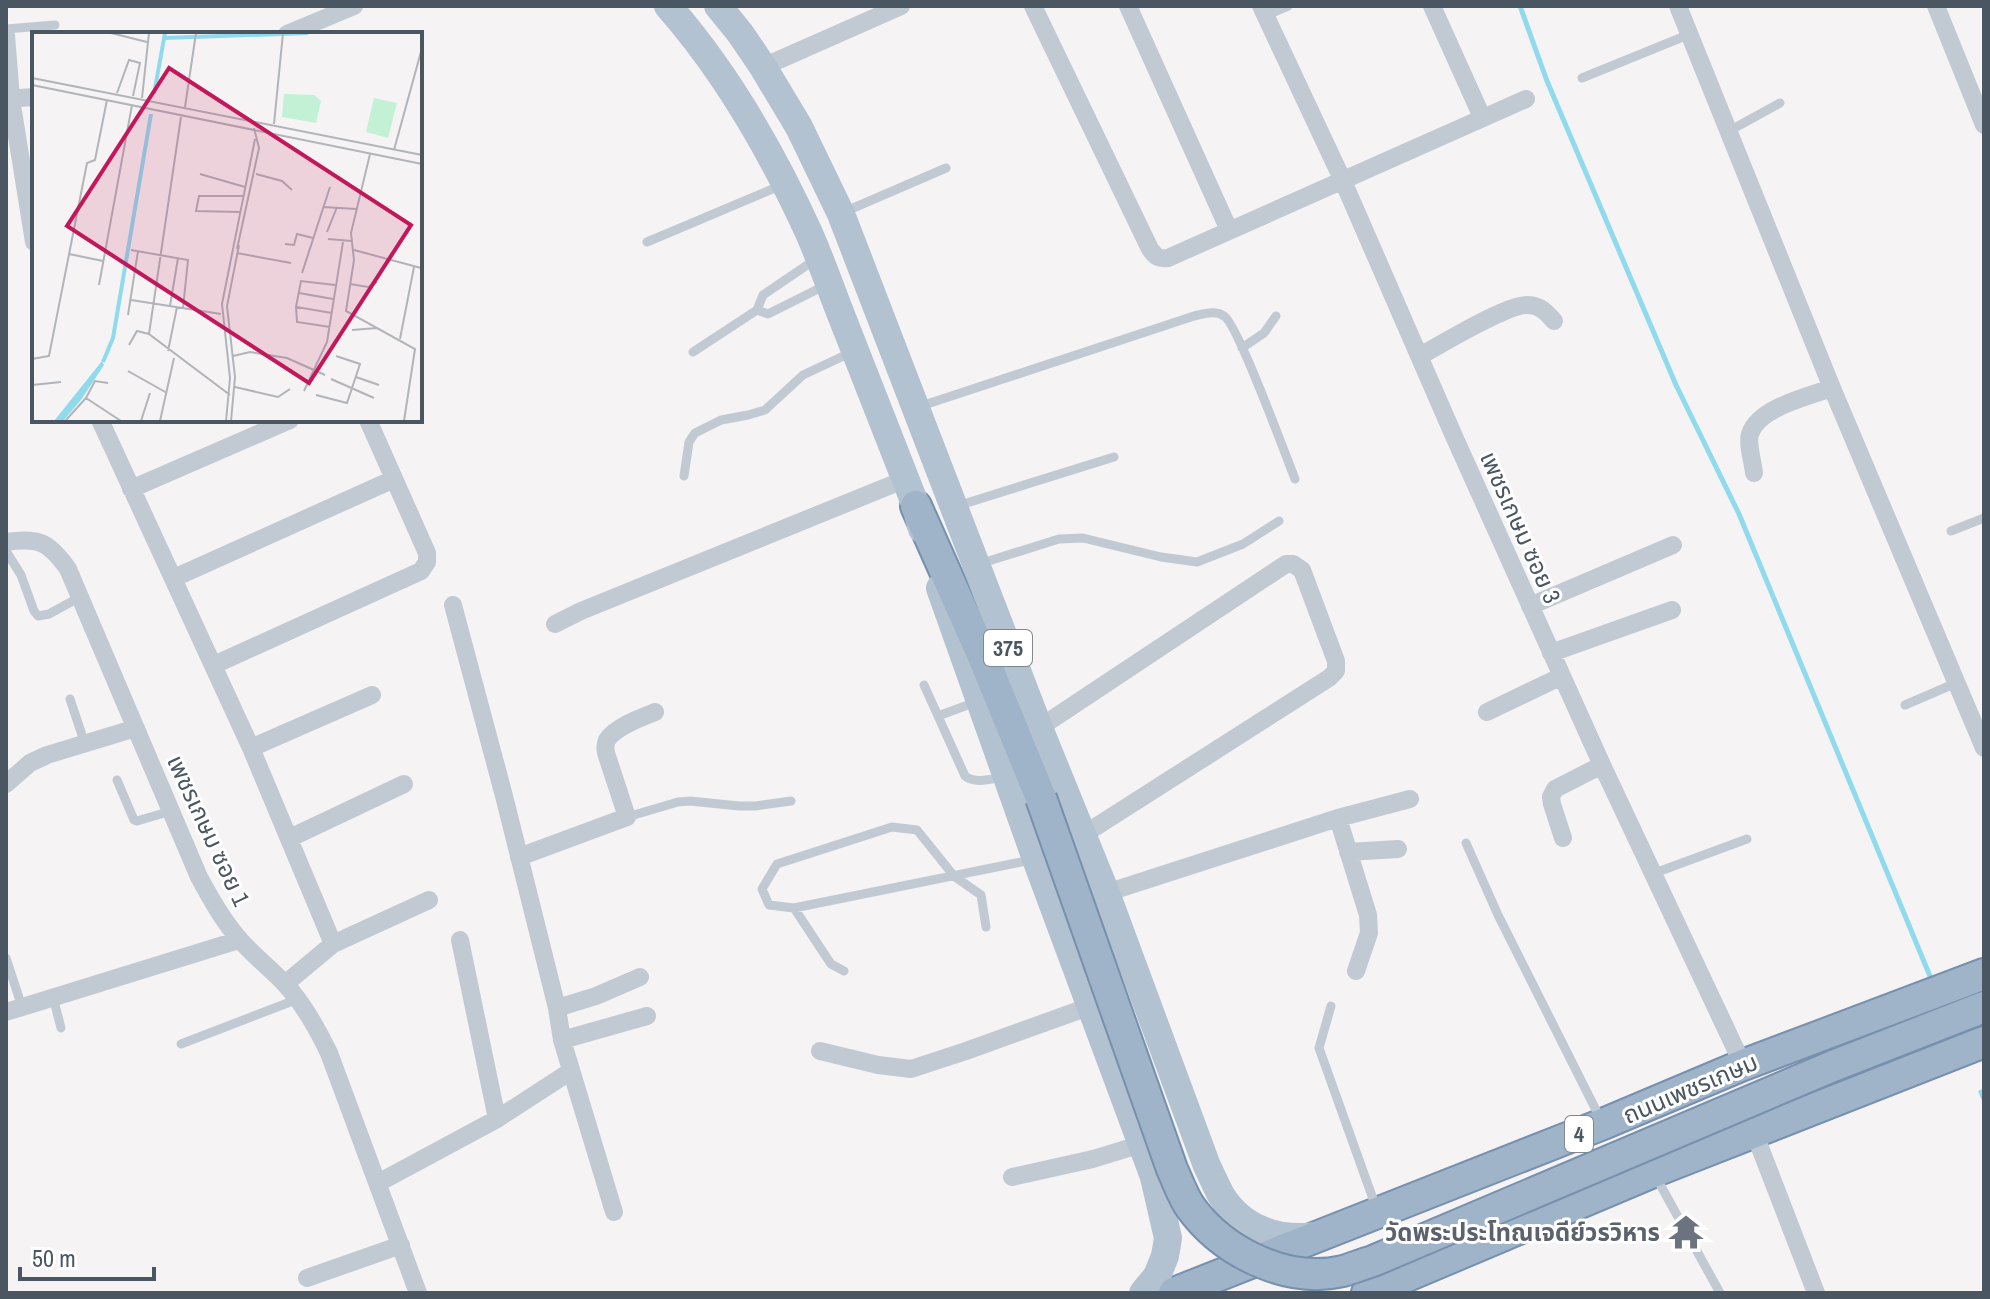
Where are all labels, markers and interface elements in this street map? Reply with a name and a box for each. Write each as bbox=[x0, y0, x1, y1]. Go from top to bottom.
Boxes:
inset map bbox=[32, 32, 422, 422]
street label: เพชรเกษม ซอย 3 bbox=[1473, 446, 1569, 608]
road number: 375 bbox=[984, 630, 1032, 666]
street label: เพชรเกษม ซอย 1 bbox=[160, 749, 258, 911]
street label: ถนนเพชรเกษม bbox=[1618, 1045, 1762, 1131]
road number: 4 bbox=[1565, 1116, 1593, 1152]
temple icon: วัดพระประโทณเจดีย์วรวิหาร bbox=[1667, 1213, 1705, 1251]
place label: วัดพระประโทณเจดีย์วรวิหาร bbox=[1385, 1216, 1660, 1248]
scale bar bbox=[20, 1231, 154, 1281]
text: 50 m bbox=[32, 1242, 76, 1274]

